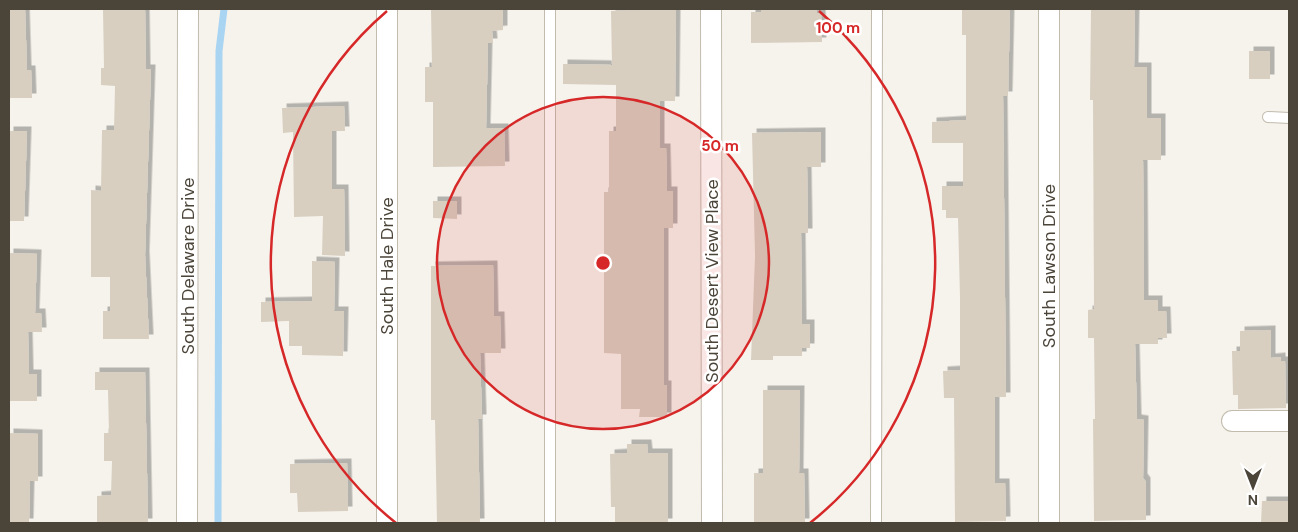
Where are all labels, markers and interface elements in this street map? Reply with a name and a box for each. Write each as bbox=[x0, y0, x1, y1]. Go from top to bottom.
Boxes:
text: 100 m bbox=[816, 18, 860, 38]
text: 50 m bbox=[701, 136, 739, 156]
street label: South Delaware Drive bbox=[176, 177, 200, 355]
street label: South Desert View Place bbox=[700, 179, 724, 383]
street label: South Lawson Drive bbox=[1037, 184, 1061, 348]
street label: South Hale Drive bbox=[375, 197, 399, 335]
centre of rings bbox=[594, 254, 612, 272]
north arrow bbox=[1228, 462, 1278, 512]
text: N bbox=[1248, 491, 1258, 509]

